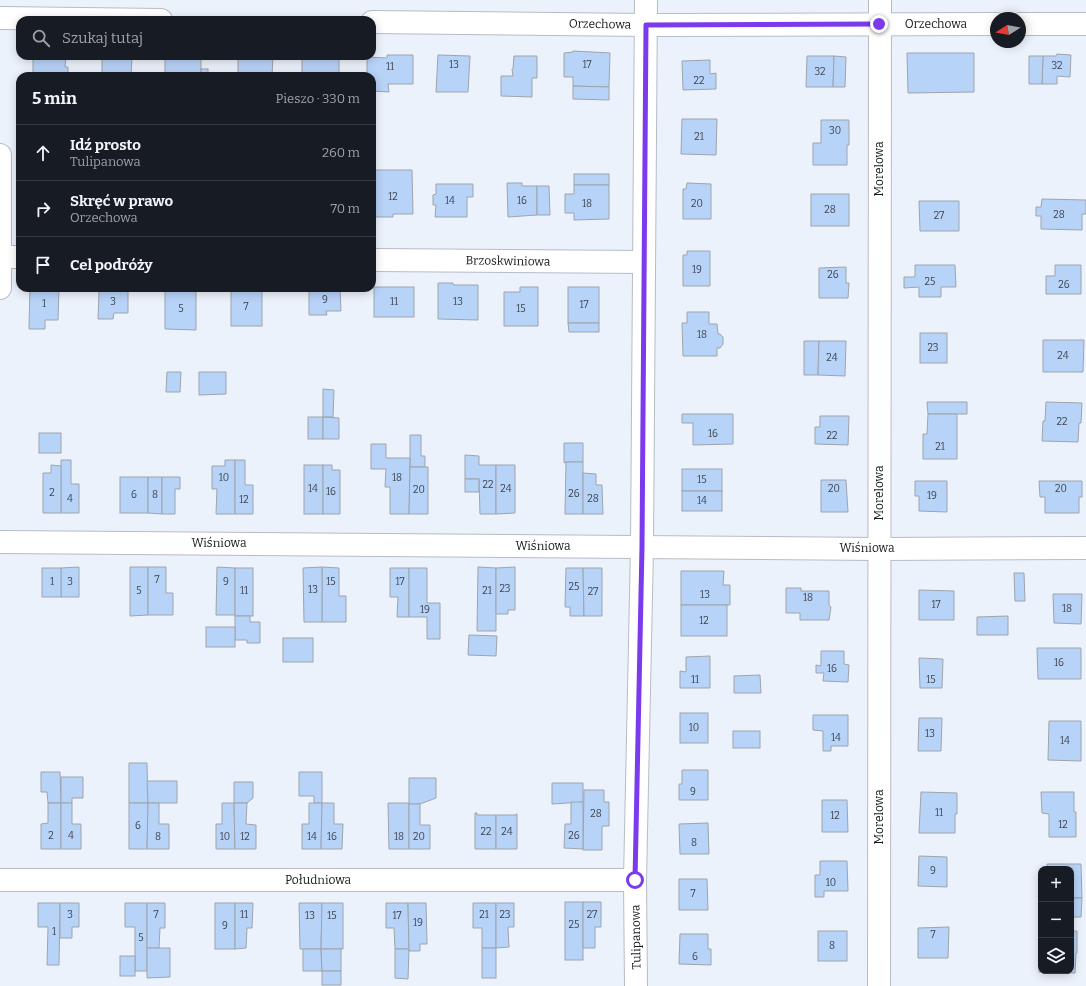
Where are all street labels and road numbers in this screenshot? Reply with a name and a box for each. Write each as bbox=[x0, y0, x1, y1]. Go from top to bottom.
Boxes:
street label: Orzechowa bbox=[569, 16, 632, 32]
street label: Orzechowa bbox=[905, 17, 968, 31]
street label: Morelowa bbox=[872, 141, 886, 197]
street label: Brzoskwiniowa bbox=[466, 253, 551, 269]
street label: Morelowa bbox=[872, 465, 886, 521]
street label: Wiśniowa bbox=[192, 536, 247, 550]
street label: Wiśniowa bbox=[516, 539, 571, 553]
street label: Wiśniowa bbox=[840, 541, 895, 555]
street label: Morelowa bbox=[872, 789, 886, 845]
street label: Południowa bbox=[285, 873, 352, 887]
street label: Tulipanowa bbox=[628, 904, 644, 970]

